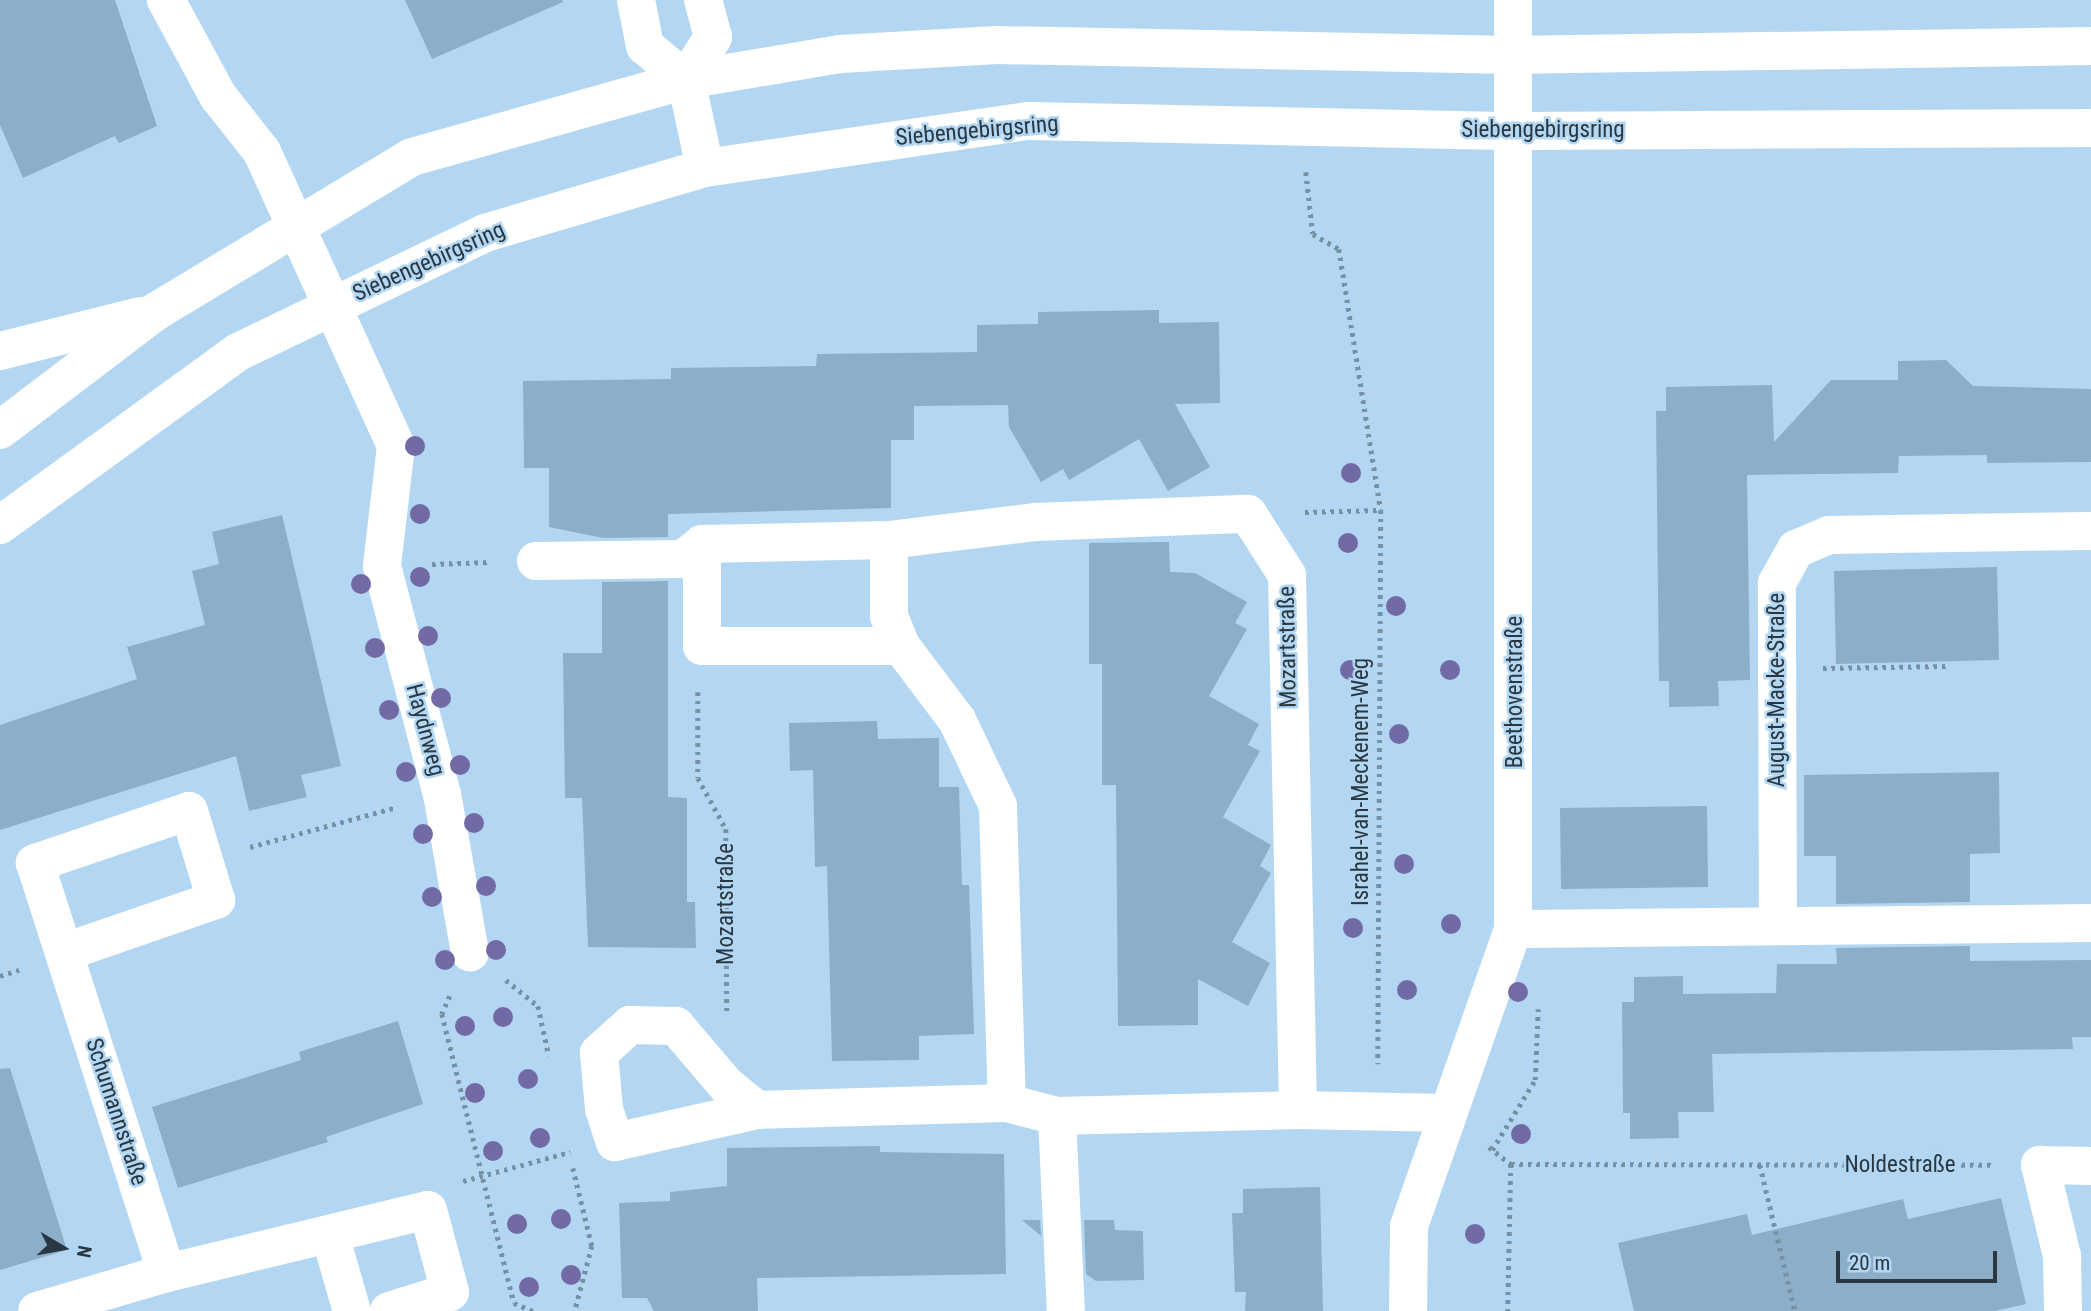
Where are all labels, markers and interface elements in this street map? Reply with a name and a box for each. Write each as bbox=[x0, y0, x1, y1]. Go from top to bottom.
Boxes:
street label: Siebengebirgsring bbox=[894, 110, 1060, 152]
street label: Siebengebirgsring bbox=[1461, 116, 1625, 144]
street label: Siebengebirgsring bbox=[349, 216, 509, 308]
street label: Mozartstraße bbox=[1273, 586, 1303, 708]
street label: August-Macke-Straße bbox=[1763, 593, 1791, 787]
street label: Beethovenstraße bbox=[1501, 616, 1529, 768]
street label: Israhel-van-Meckenem-Weg bbox=[1347, 658, 1375, 906]
street label: Haydnweg bbox=[399, 681, 451, 779]
street label: Mozartstraße bbox=[712, 843, 740, 965]
street label: Schumannstraße bbox=[79, 1035, 153, 1189]
street label: Noldestraße bbox=[1845, 1151, 1955, 1179]
north arrow bbox=[28, 1213, 98, 1283]
scale bar bbox=[1839, 1238, 2000, 1282]
text: N bbox=[72, 1244, 97, 1259]
text: 20 m bbox=[1849, 1251, 1890, 1275]

